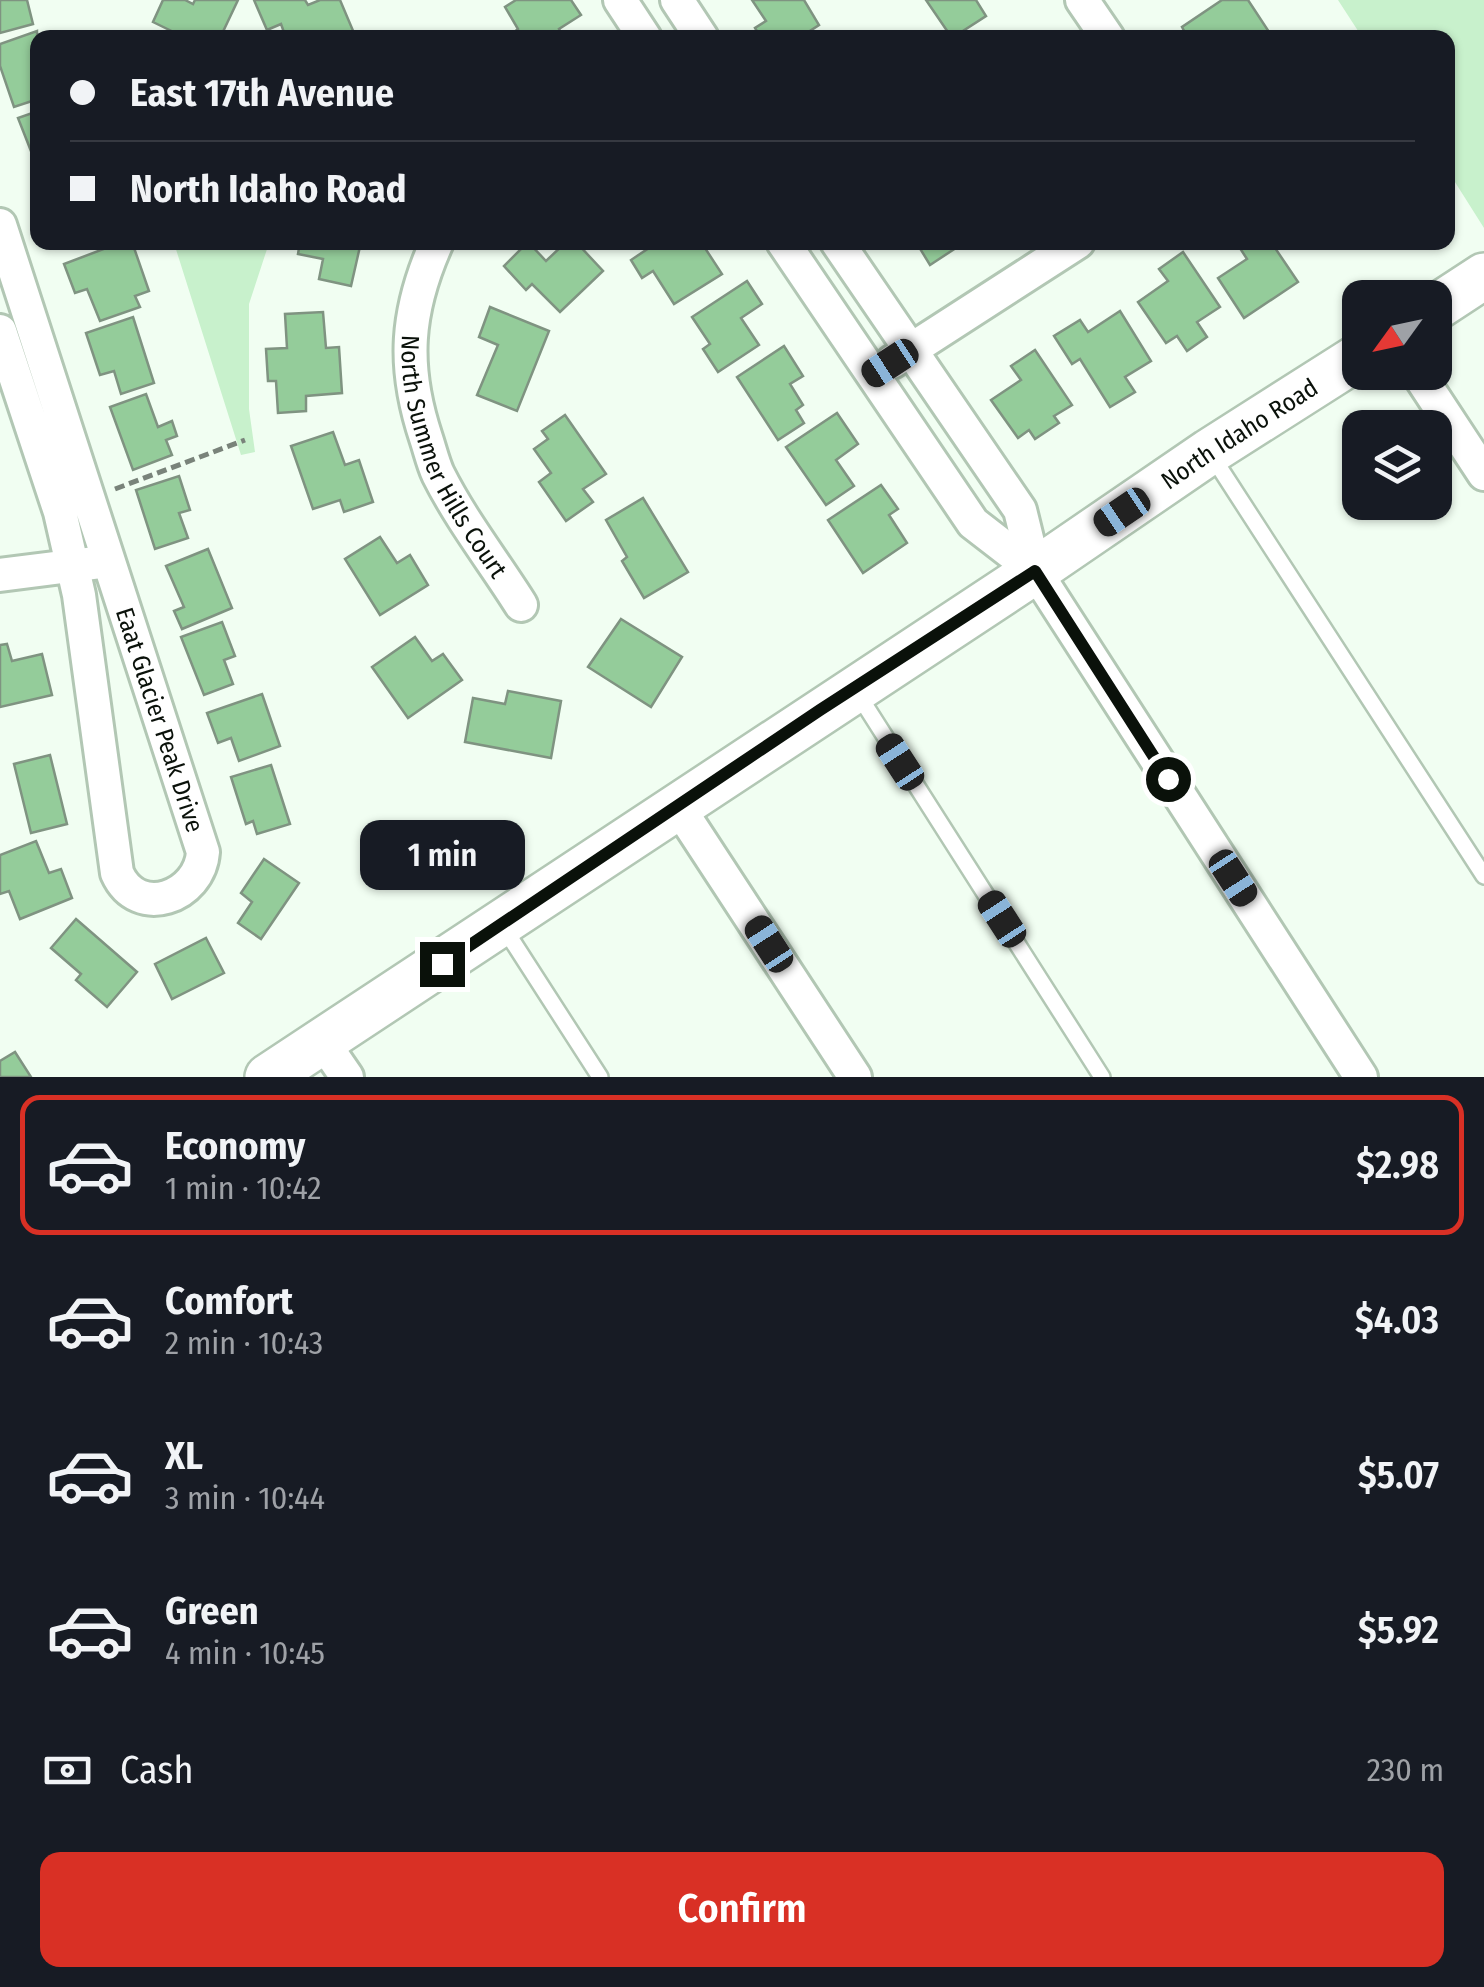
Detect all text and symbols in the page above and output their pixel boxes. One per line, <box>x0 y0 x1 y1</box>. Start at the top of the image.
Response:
text: East 17th Avenue <box>130 70 394 116</box>
text: North Idaho Road <box>130 166 406 212</box>
north arrow <box>1342 280 1452 390</box>
map controls <box>1342 280 1452 520</box>
street label: North Summer Hills Court <box>394 334 513 585</box>
car <box>857 334 923 392</box>
street label: North Idaho Road <box>1156 373 1324 496</box>
button: layers <box>1342 410 1452 520</box>
car <box>1089 483 1155 541</box>
street label: Eaat Glacier Peak Drive <box>109 604 210 836</box>
car <box>871 729 929 795</box>
route start <box>1146 757 1191 802</box>
callout: 1 min <box>360 819 524 889</box>
text: 1 min <box>408 836 477 874</box>
car <box>1204 845 1262 911</box>
car <box>973 886 1031 952</box>
car <box>740 911 798 977</box>
route end <box>420 942 465 987</box>
icon: car <box>45 1120 135 1210</box>
text: Economy <box>165 1123 305 1169</box>
text: $2.98 <box>1356 1142 1439 1188</box>
text: 1 min · 10:42 <box>165 1169 321 1207</box>
icon: car <box>45 1275 135 1365</box>
text: Comfort <box>165 1278 293 1324</box>
text: $4.03 <box>1355 1297 1439 1343</box>
text: 2 min · 10:43 <box>165 1324 323 1362</box>
icon: car <box>45 1430 135 1520</box>
text: XL <box>165 1433 203 1479</box>
text: $5.07 <box>1358 1452 1439 1498</box>
text: 3 min · 10:44 <box>165 1479 325 1517</box>
icon: car <box>45 1585 135 1675</box>
text: Green <box>165 1588 259 1634</box>
text: $5.92 <box>1358 1607 1439 1653</box>
text: 4 min · 10:45 <box>165 1634 325 1672</box>
icon: cash <box>40 1743 95 1798</box>
text: Cash <box>120 1747 194 1793</box>
text: 230 m <box>1367 1751 1444 1789</box>
button: Confirm <box>40 1852 1444 1967</box>

